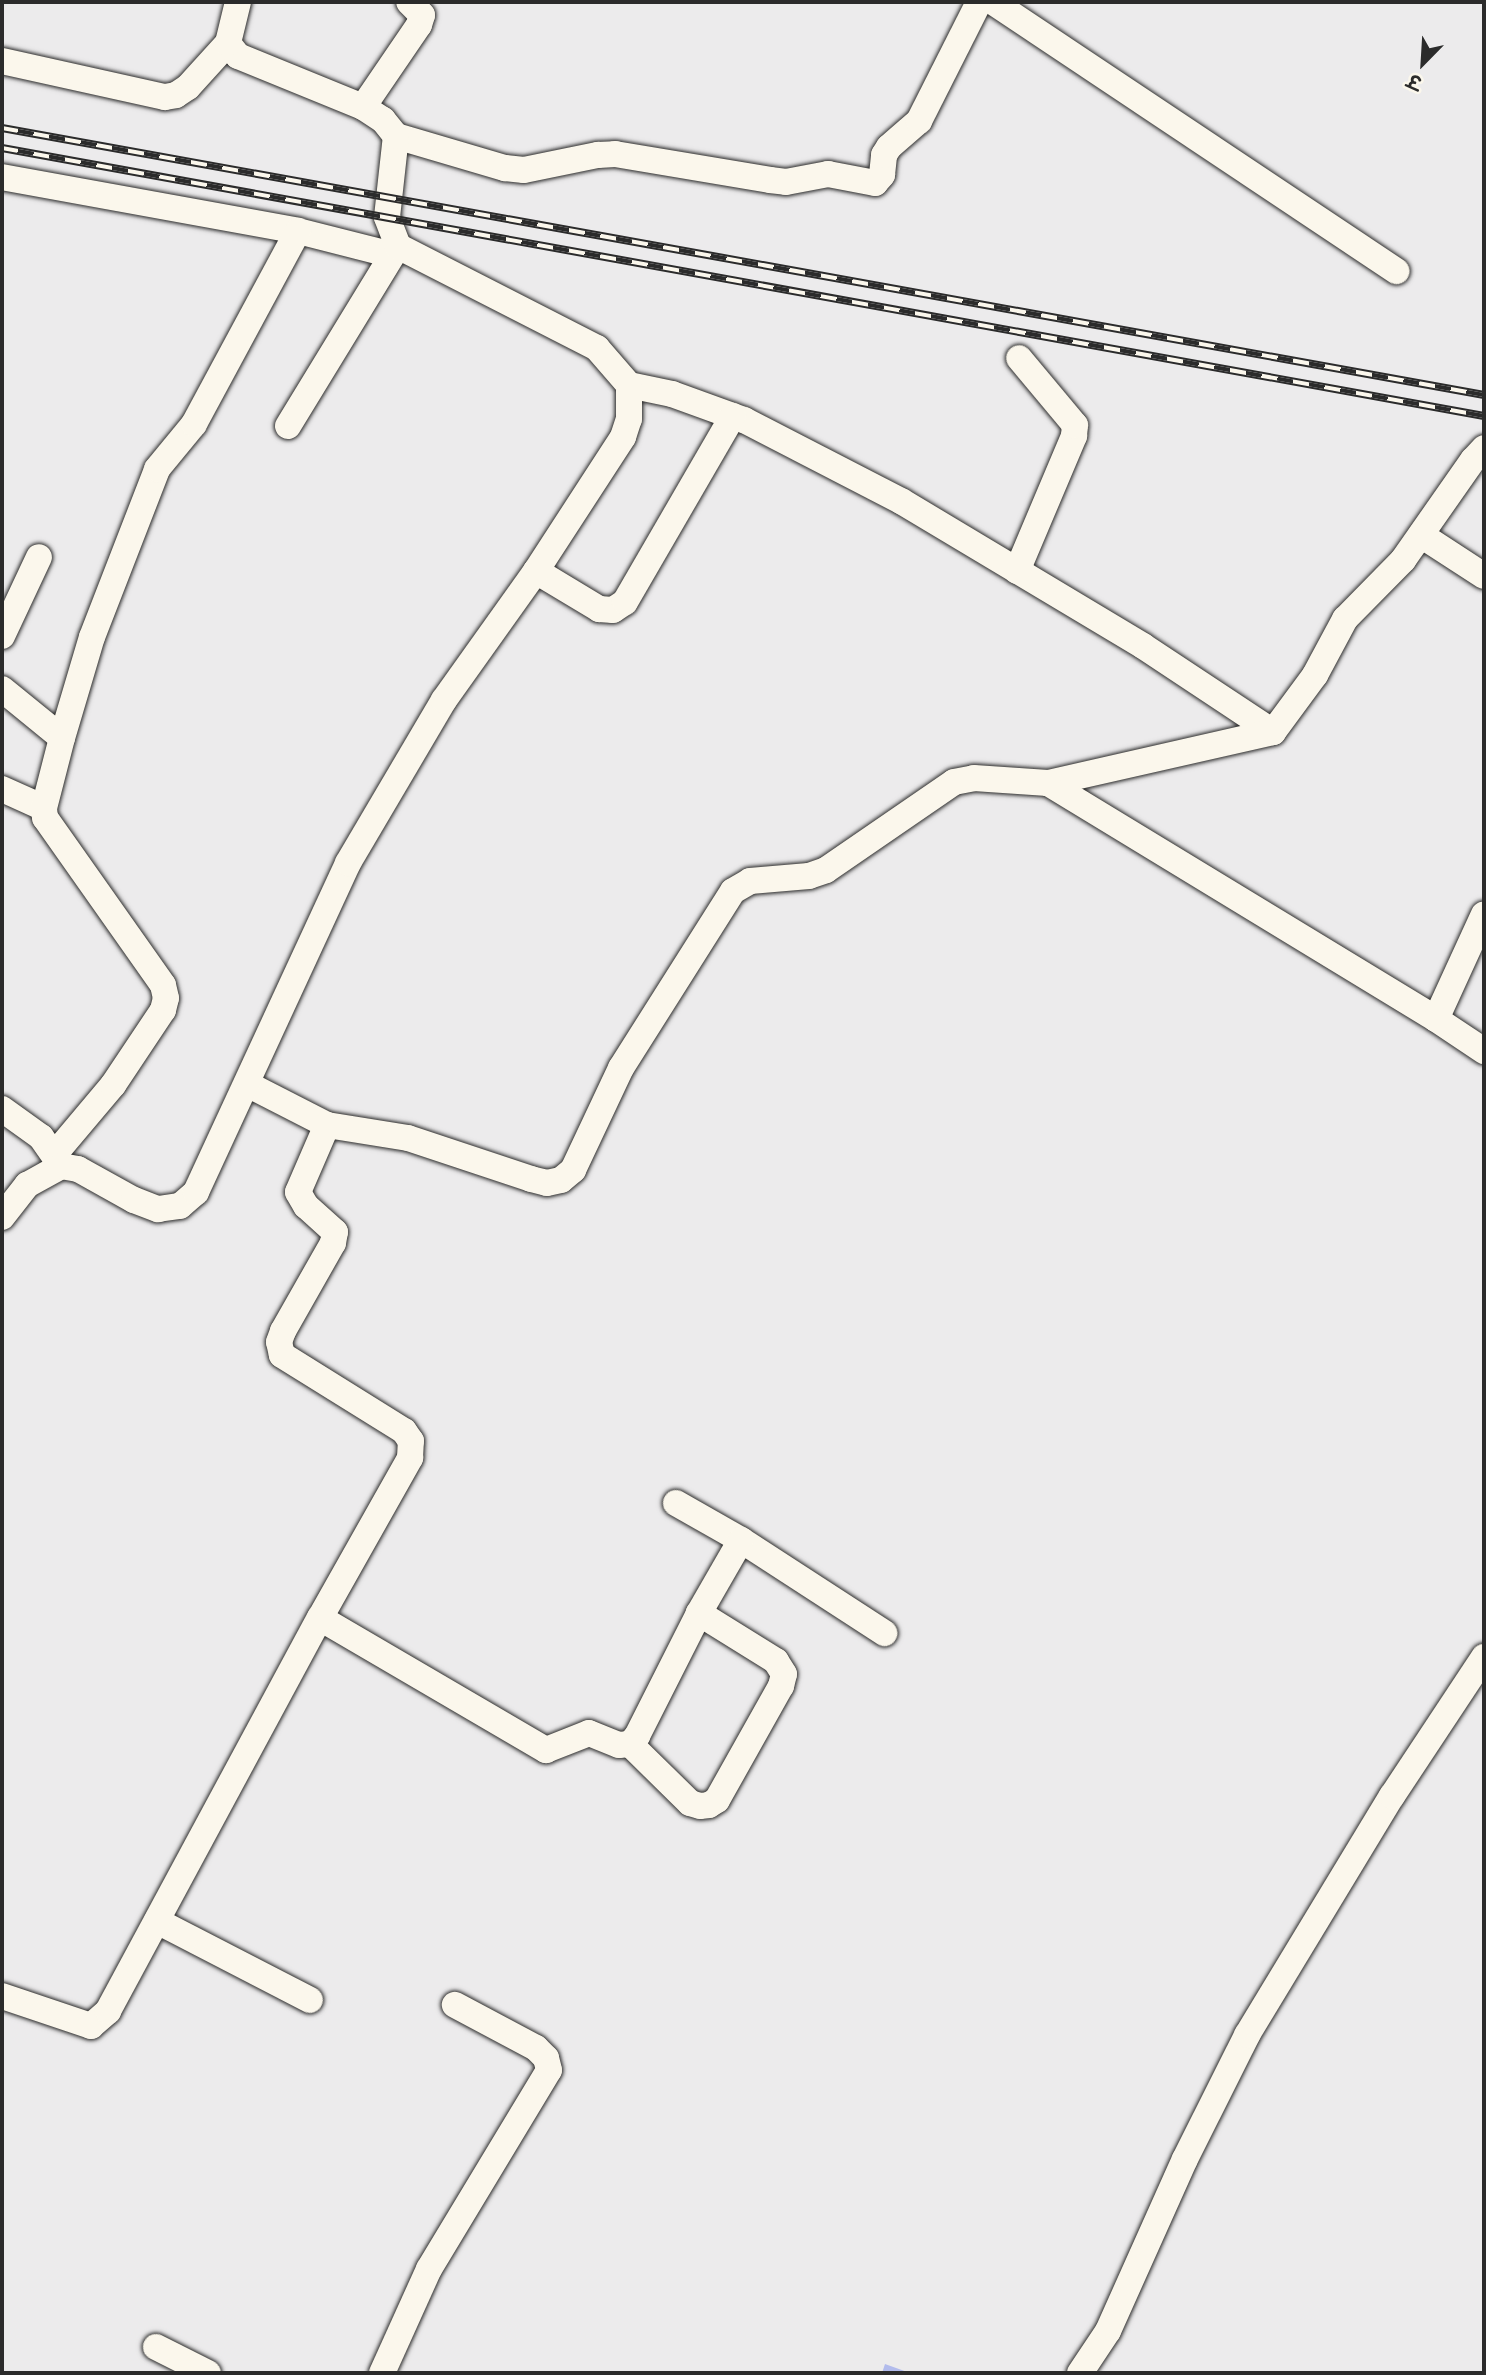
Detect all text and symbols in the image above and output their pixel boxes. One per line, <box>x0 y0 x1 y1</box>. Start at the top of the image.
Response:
north arrow <box>1388 28 1458 98</box>
text: उ <box>1404 69 1425 96</box>

